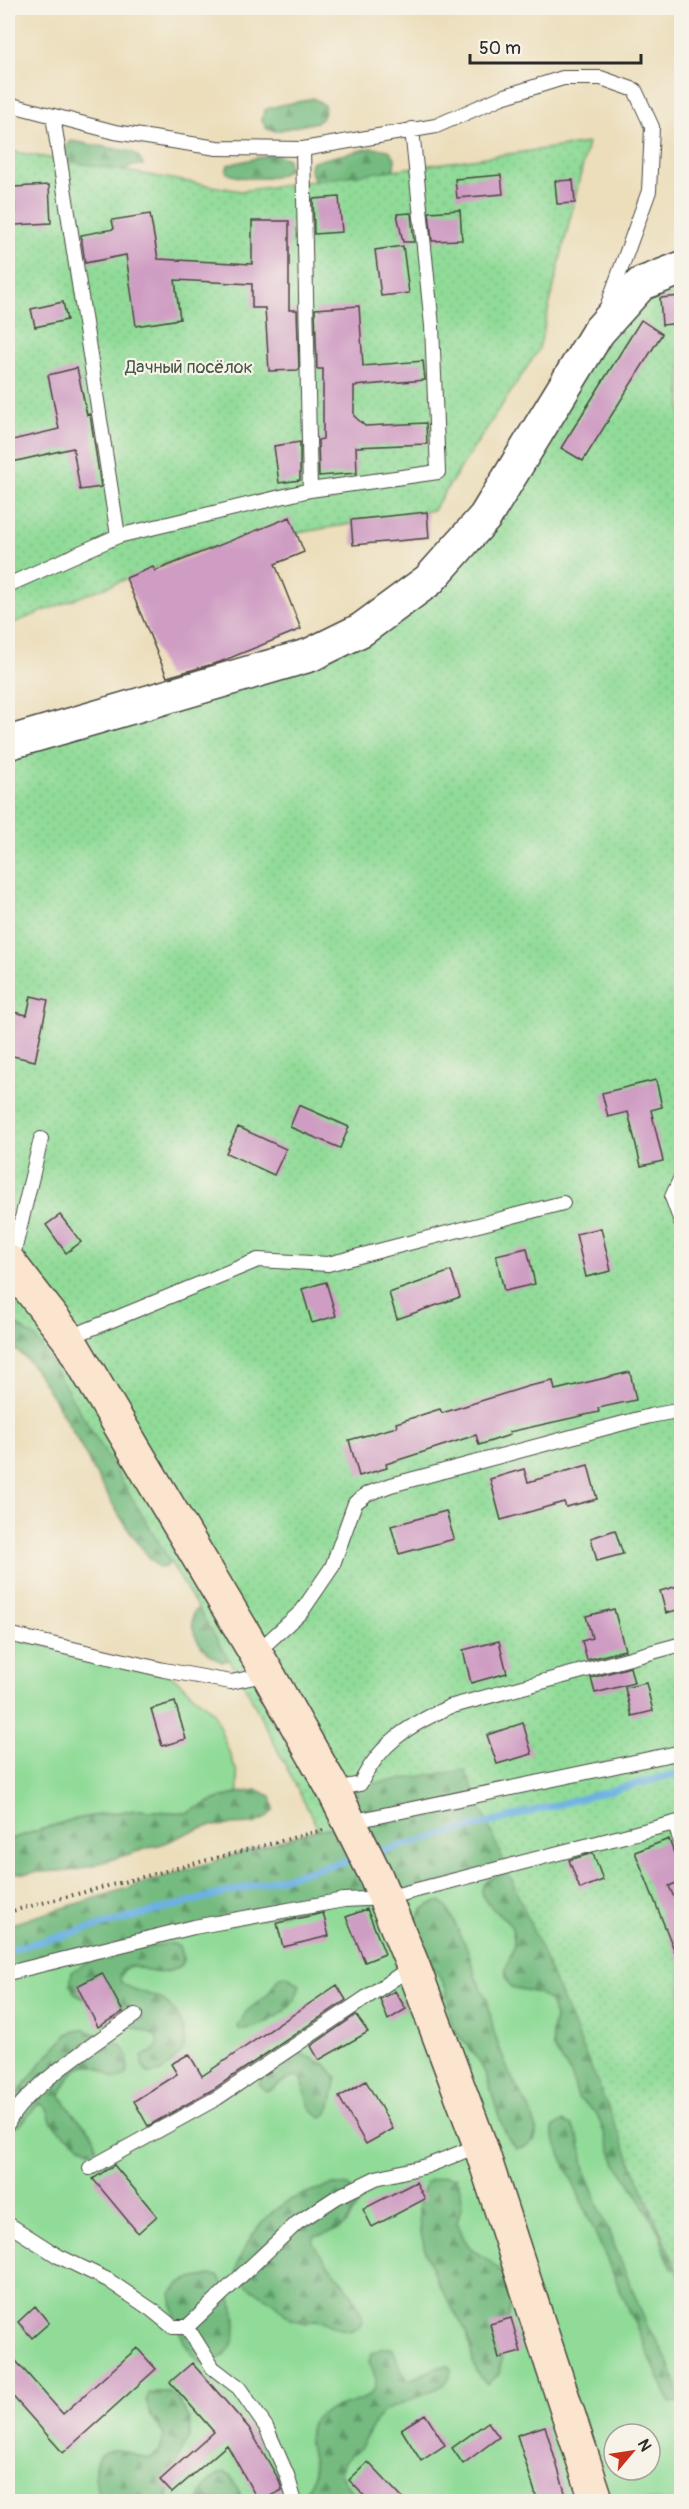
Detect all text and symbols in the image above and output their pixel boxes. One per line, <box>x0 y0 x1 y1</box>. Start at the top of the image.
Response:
scale bar <box>470 27 641 65</box>
text: 50 m <box>479 37 521 60</box>
park label: Дачный посёлок <box>124 356 253 379</box>
north arrow <box>602 2422 662 2482</box>
text: N <box>633 2436 656 2455</box>

